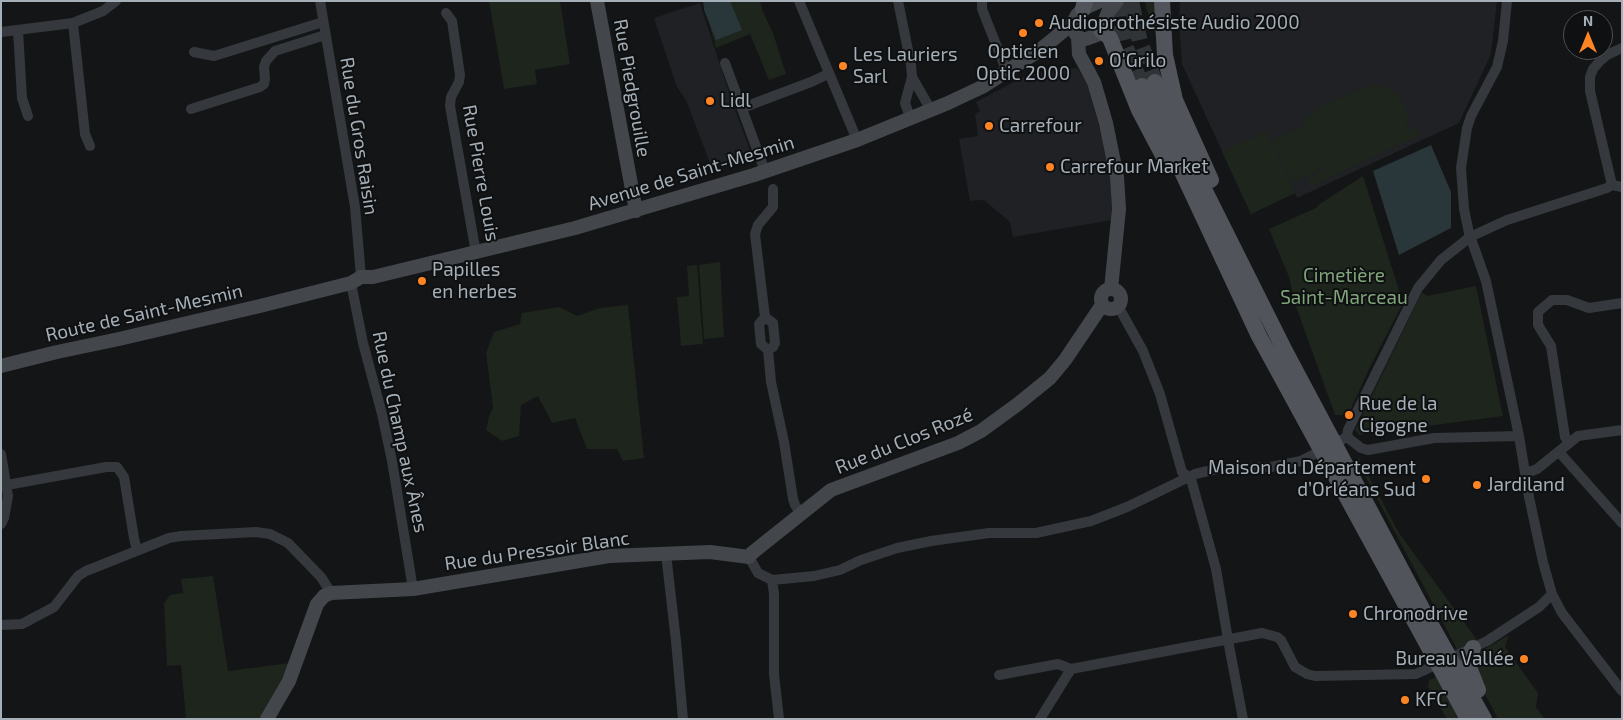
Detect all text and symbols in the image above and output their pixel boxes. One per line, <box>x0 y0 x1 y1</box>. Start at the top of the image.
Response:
north arrow <box>1563 10 1613 60</box>
place label: Audioprothésiste Audio 2000 <box>1049 12 1300 34</box>
text: N <box>1583 12 1593 29</box>
street label: Rue Piedgrouille <box>609 17 655 159</box>
marker: Audioprothésiste Audio 2000 <box>1033 17 1045 29</box>
marker: Opticien Optic 2000 <box>1017 27 1029 39</box>
place label: Opticien Optic 2000 <box>976 41 1070 85</box>
place label: Les Lauriers Sarl <box>853 44 958 88</box>
place label: O'Grilo <box>1109 50 1166 72</box>
marker: O'Grilo <box>1093 55 1105 67</box>
street label: Rue du Gros Raisin <box>335 56 383 216</box>
marker: Les Lauriers Sarl <box>837 60 849 72</box>
place label: Lidl <box>720 90 751 112</box>
marker: Lidl <box>704 95 716 107</box>
street label: Rue Pierre Louis <box>458 103 504 243</box>
place label: Carrefour <box>999 115 1082 137</box>
marker: Carrefour <box>983 120 995 132</box>
street label: Avenue de Saint-Mesmin <box>585 131 797 215</box>
place label: Carrefour Market <box>1060 156 1209 178</box>
marker: Carrefour Market <box>1044 161 1056 173</box>
place label: Papilles en herbes <box>432 259 517 303</box>
park label: Cimetière Saint-Marceau <box>1280 265 1408 309</box>
marker: Papilles en herbes <box>416 275 428 287</box>
street label: Route de Saint-Mesmin <box>43 279 245 347</box>
street label: Rue du Champ aux Ânes <box>367 329 433 535</box>
place label: Rue de la Cigogne <box>1359 393 1437 437</box>
street label: Rue du Clos Rozé <box>832 403 976 479</box>
marker: Rue de la Cigogne <box>1343 409 1355 421</box>
place label: Maison du Département d’Orléans Sud <box>1208 457 1416 501</box>
marker: Maison du Département d’Orléans Sud <box>1420 473 1432 485</box>
place label: Jardiland <box>1487 474 1565 496</box>
marker: Jardiland <box>1471 479 1483 491</box>
street label: Rue du Pressoir Blanc <box>443 527 631 575</box>
place label: Chronodrive <box>1363 603 1468 625</box>
marker: Chronodrive <box>1347 608 1359 620</box>
place label: Bureau Vallée <box>1395 648 1514 670</box>
marker: Bureau Vallée <box>1518 653 1530 665</box>
place label: KFC <box>1415 689 1447 711</box>
marker: KFC <box>1399 694 1411 706</box>

